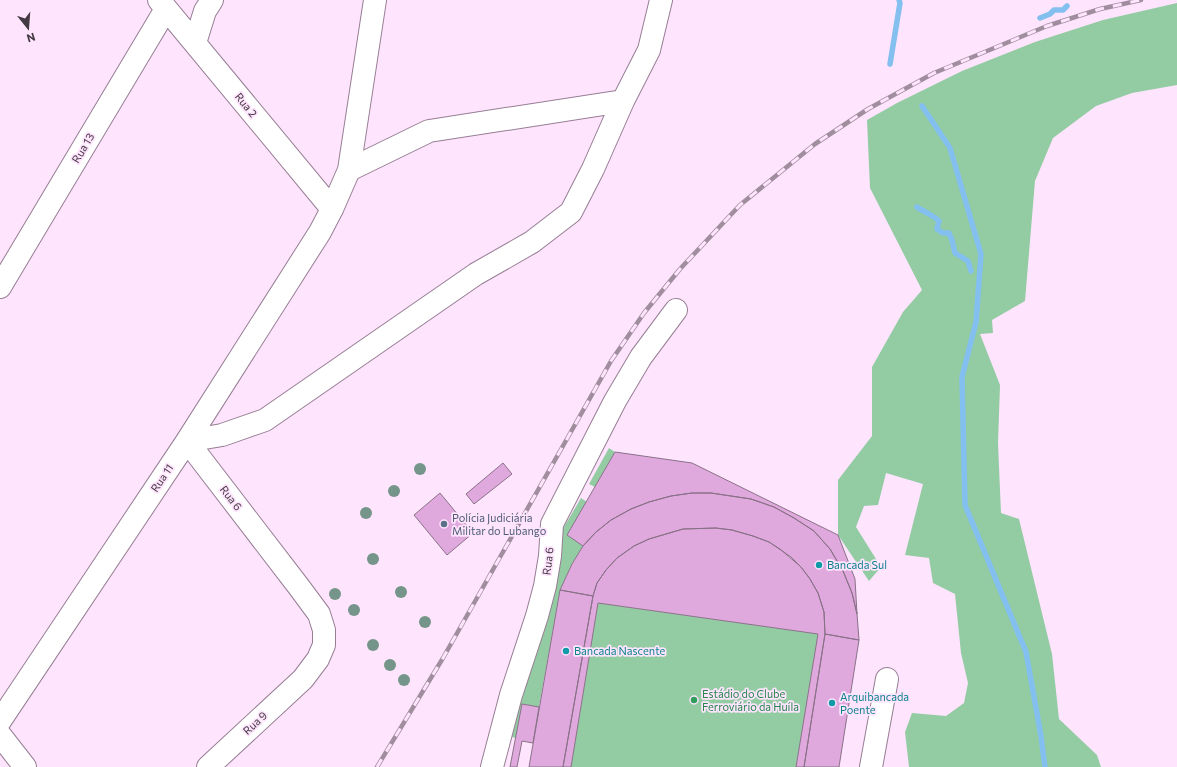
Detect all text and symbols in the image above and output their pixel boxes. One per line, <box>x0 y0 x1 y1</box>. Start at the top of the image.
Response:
north arrow <box>8 8 48 48</box>
text: N <box>25 31 37 45</box>
street label: Rua 2 <box>233 90 260 119</box>
street label: Rua 13 <box>69 131 96 165</box>
street label: Rua 11 <box>148 461 176 494</box>
street label: Rua 6 <box>218 483 245 513</box>
place label: Polícia Judiciária Militar do Lubango <box>452 511 547 537</box>
marker: Polícia Judiciária Militar do Lubango <box>439 519 449 529</box>
street label: Rua 6 <box>539 546 556 576</box>
place label: Bancada Sul <box>827 558 887 571</box>
marker: Bancada Sul <box>814 560 824 570</box>
place label: Bancada Nascente <box>574 644 666 657</box>
marker: Bancada Nascente <box>561 646 571 656</box>
place label: Estádio do Clube Ferroviário da Huíla <box>702 687 799 713</box>
place label: Arquibancada Poente <box>840 690 909 716</box>
marker: Estádio do Clube Ferroviário da Huíla <box>689 695 699 705</box>
marker: Arquibancada Poente <box>827 698 837 708</box>
street label: Rua 9 <box>240 708 270 737</box>

